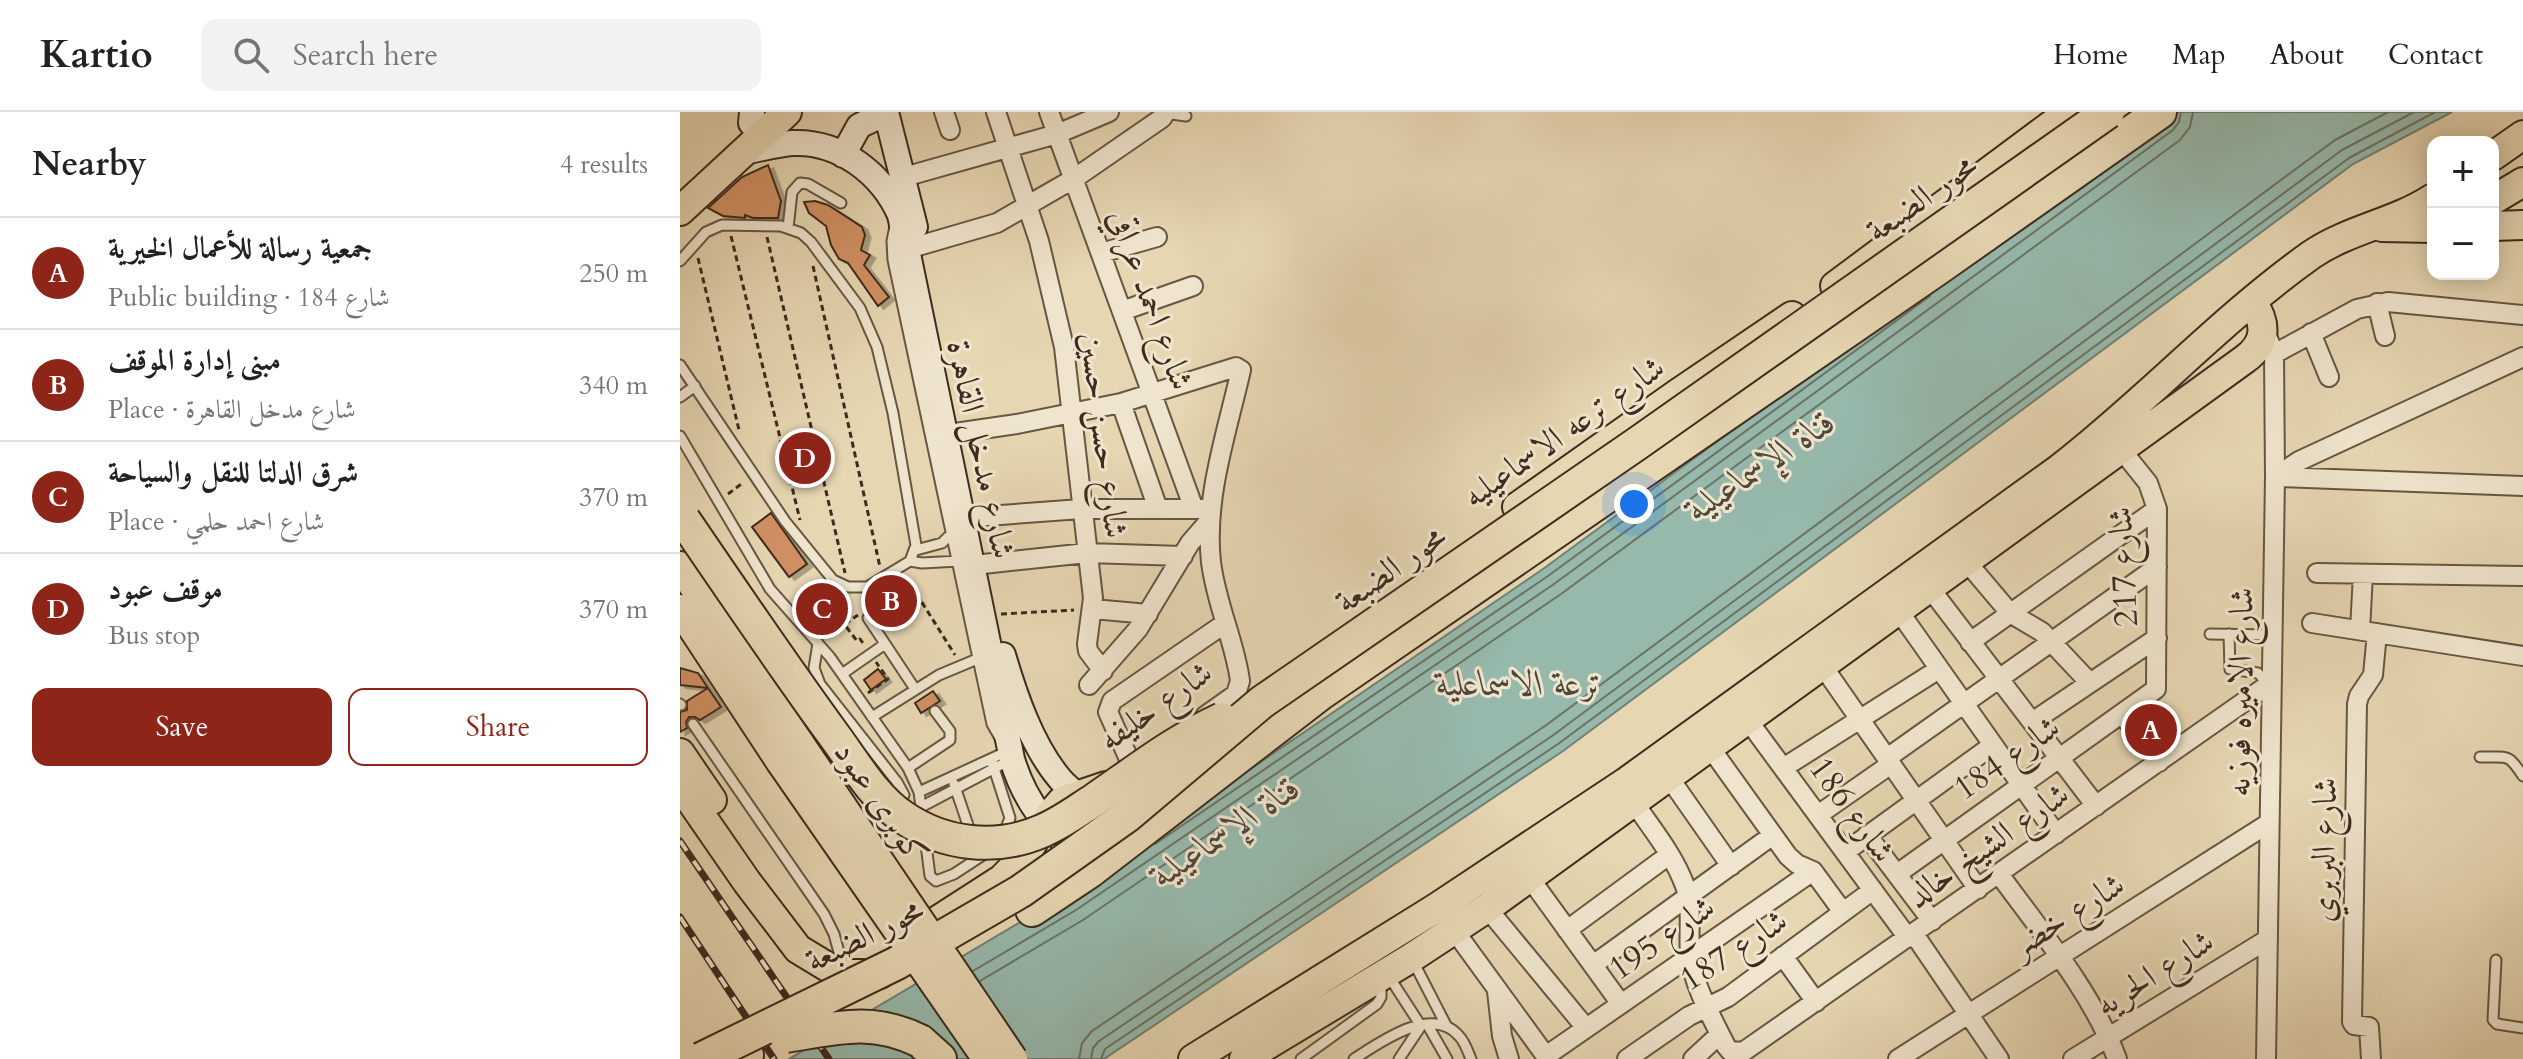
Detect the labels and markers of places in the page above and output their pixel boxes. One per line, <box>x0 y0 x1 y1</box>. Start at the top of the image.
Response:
pin: D <box>779 428 831 488</box>
pin: B <box>865 571 917 631</box>
pin: C <box>796 579 848 639</box>
pin: A <box>2125 700 2177 760</box>

